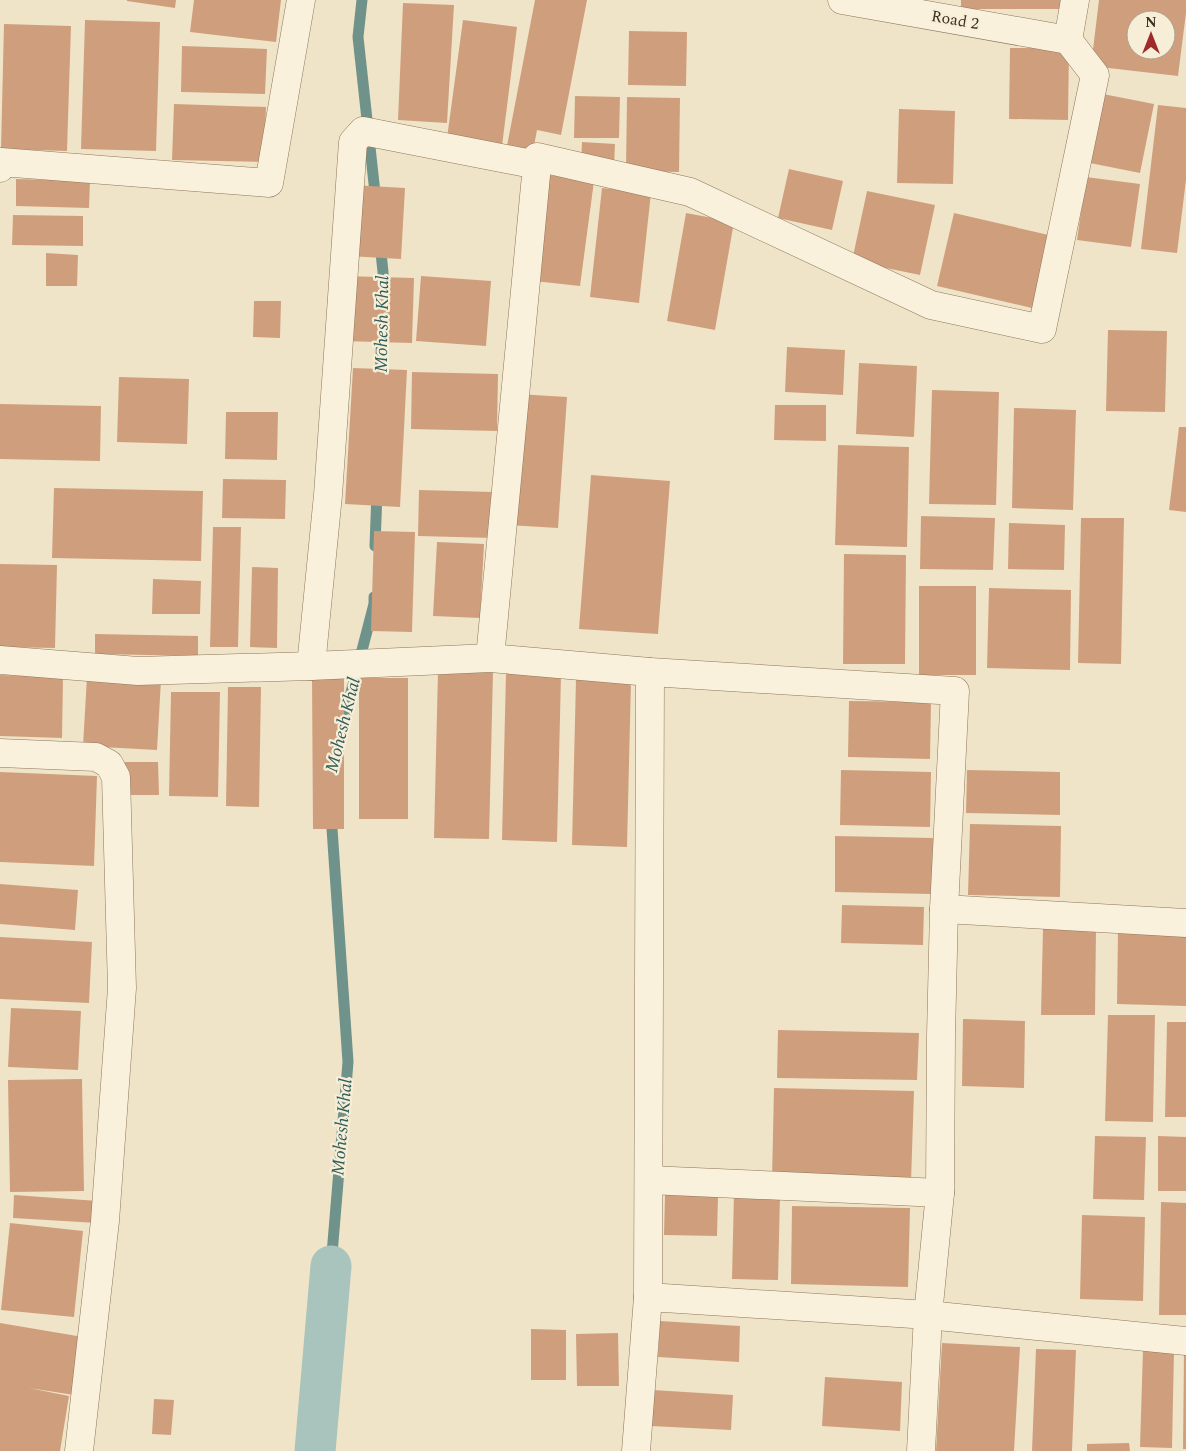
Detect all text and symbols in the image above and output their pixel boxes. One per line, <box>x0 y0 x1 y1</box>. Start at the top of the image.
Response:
street label: Road 2 <box>929 4 981 36</box>
north arrow <box>1126 10 1176 60</box>
text: N <box>1145 12 1157 33</box>
water label: Mohesh Khal <box>368 275 396 373</box>
water label: Mohesh Khal <box>318 674 368 775</box>
water label: Mohesh Khal <box>324 1077 360 1177</box>

